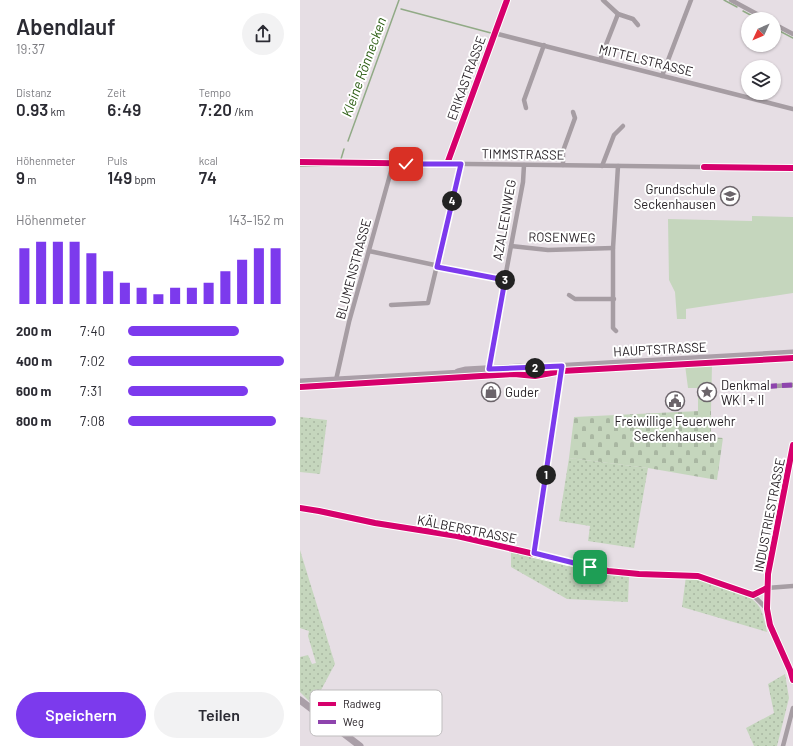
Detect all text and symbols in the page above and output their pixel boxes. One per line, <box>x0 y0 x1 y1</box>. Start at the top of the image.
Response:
north arrow <box>741 12 781 52</box>
map controls <box>741 12 781 100</box>
text: Abendlauf <box>16 13 115 39</box>
button: share <box>242 13 284 55</box>
water label: Kleine Rönnecken <box>338 15 389 119</box>
street label: ERIKASTRASSE <box>443 34 489 122</box>
text: 19:37 <box>16 41 45 57</box>
street label: MITTELSTRASSE <box>597 41 695 79</box>
button: layers <box>741 60 781 100</box>
text: Distanz <box>16 86 51 99</box>
text: Zeit <box>107 86 126 99</box>
text: Tempo <box>199 86 231 99</box>
text: 0.93 <box>16 99 48 119</box>
text: 6:49 <box>107 99 141 119</box>
text: 7:20 <box>199 99 232 119</box>
text: km <box>48 105 65 118</box>
text: /km <box>232 105 253 118</box>
street label: TIMMSTRASSE <box>481 145 565 163</box>
pin <box>389 147 423 181</box>
icon: check <box>395 153 417 175</box>
text: Höhenmeter <box>16 154 75 167</box>
text: Puls <box>107 154 128 167</box>
text: kcal <box>199 154 218 167</box>
text: 9 <box>16 167 25 187</box>
text: 149 <box>107 167 132 187</box>
text: 74 <box>199 167 217 187</box>
text: m <box>25 173 36 186</box>
text: bpm <box>132 173 156 186</box>
street label: AZALEENWEG <box>489 178 519 262</box>
place label: Grundschule Seckenhausen <box>634 181 716 212</box>
school or university icon: Grundschule Seckenhausen <box>719 185 741 207</box>
pin: 4 <box>442 191 462 211</box>
text: 4 <box>449 194 455 207</box>
text: Höhenmeter <box>16 212 86 228</box>
text: 143–152 m <box>228 212 284 228</box>
street label: BLUMENSTRASSE <box>332 217 374 321</box>
street label: ROSENWEG <box>528 228 596 246</box>
pin: 3 <box>495 270 515 290</box>
text: 3 <box>502 273 508 286</box>
text: 200 m <box>16 323 52 339</box>
text: 7:40 <box>80 323 105 339</box>
street label: HAUPTSTRASSE <box>613 339 707 359</box>
text: 400 m <box>16 353 52 369</box>
text: 7:02 <box>80 353 105 369</box>
pin: 2 <box>525 358 545 378</box>
text: 2 <box>532 361 538 374</box>
place label: Denkmal WK I + II <box>721 377 770 408</box>
shop icon: Guder <box>480 381 502 403</box>
place icon: Denkmal WK I + II <box>696 381 718 403</box>
text: 600 m <box>16 383 51 399</box>
text: 7:31 <box>80 383 102 399</box>
place label: Guder <box>505 384 539 400</box>
public building icon: Freiwillige Feuerwehr Seckenhausen <box>664 390 686 412</box>
text: 800 m <box>16 413 51 429</box>
text: 7:08 <box>80 413 105 429</box>
place label: Freiwillige Feuerwehr Seckenhausen <box>614 413 736 444</box>
street label: INDUSTRIESTRASSE <box>750 456 788 573</box>
pin: 1 <box>536 465 556 485</box>
text: 1 <box>544 468 548 481</box>
street label: KÄLBERSTRASSE <box>416 511 518 547</box>
pin <box>573 550 607 584</box>
icon: arrive <box>579 556 601 578</box>
legend <box>310 690 442 736</box>
button: Speichern <box>16 692 146 738</box>
button: Teilen <box>154 692 284 738</box>
text: Radweg <box>343 697 381 710</box>
text: Weg <box>343 715 364 728</box>

